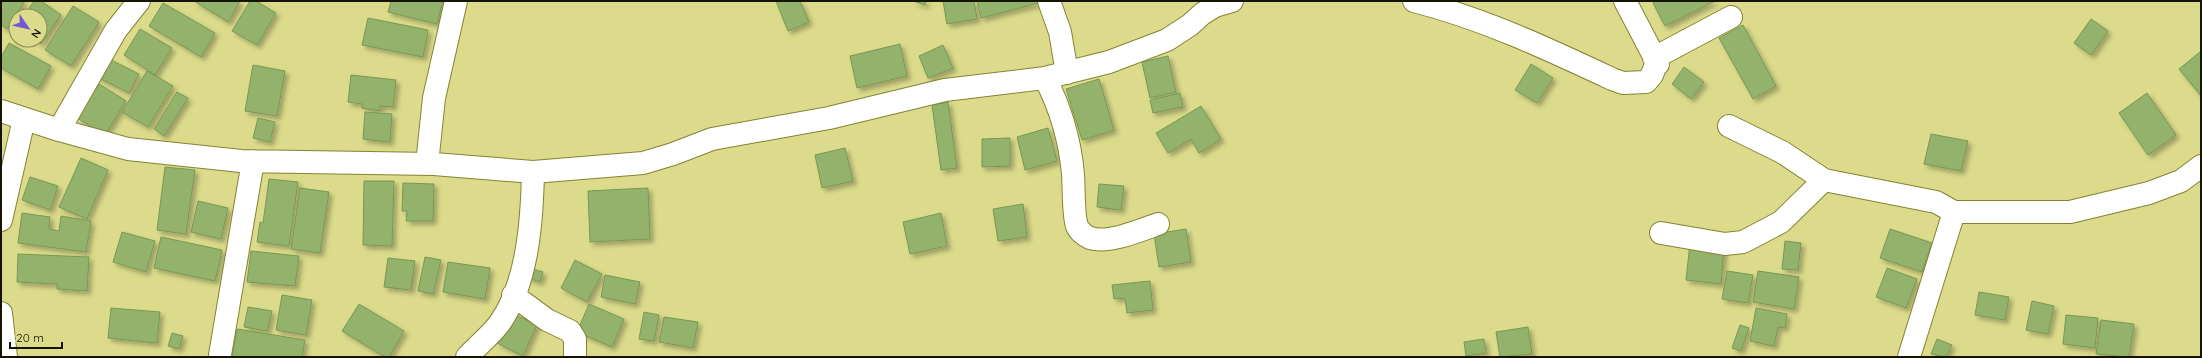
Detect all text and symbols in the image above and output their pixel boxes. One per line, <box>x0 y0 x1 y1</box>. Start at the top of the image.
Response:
north arrow <box>8 8 48 48</box>
text: N <box>28 26 44 41</box>
scale bar <box>10 324 62 350</box>
text: 20 m <box>16 330 44 345</box>

